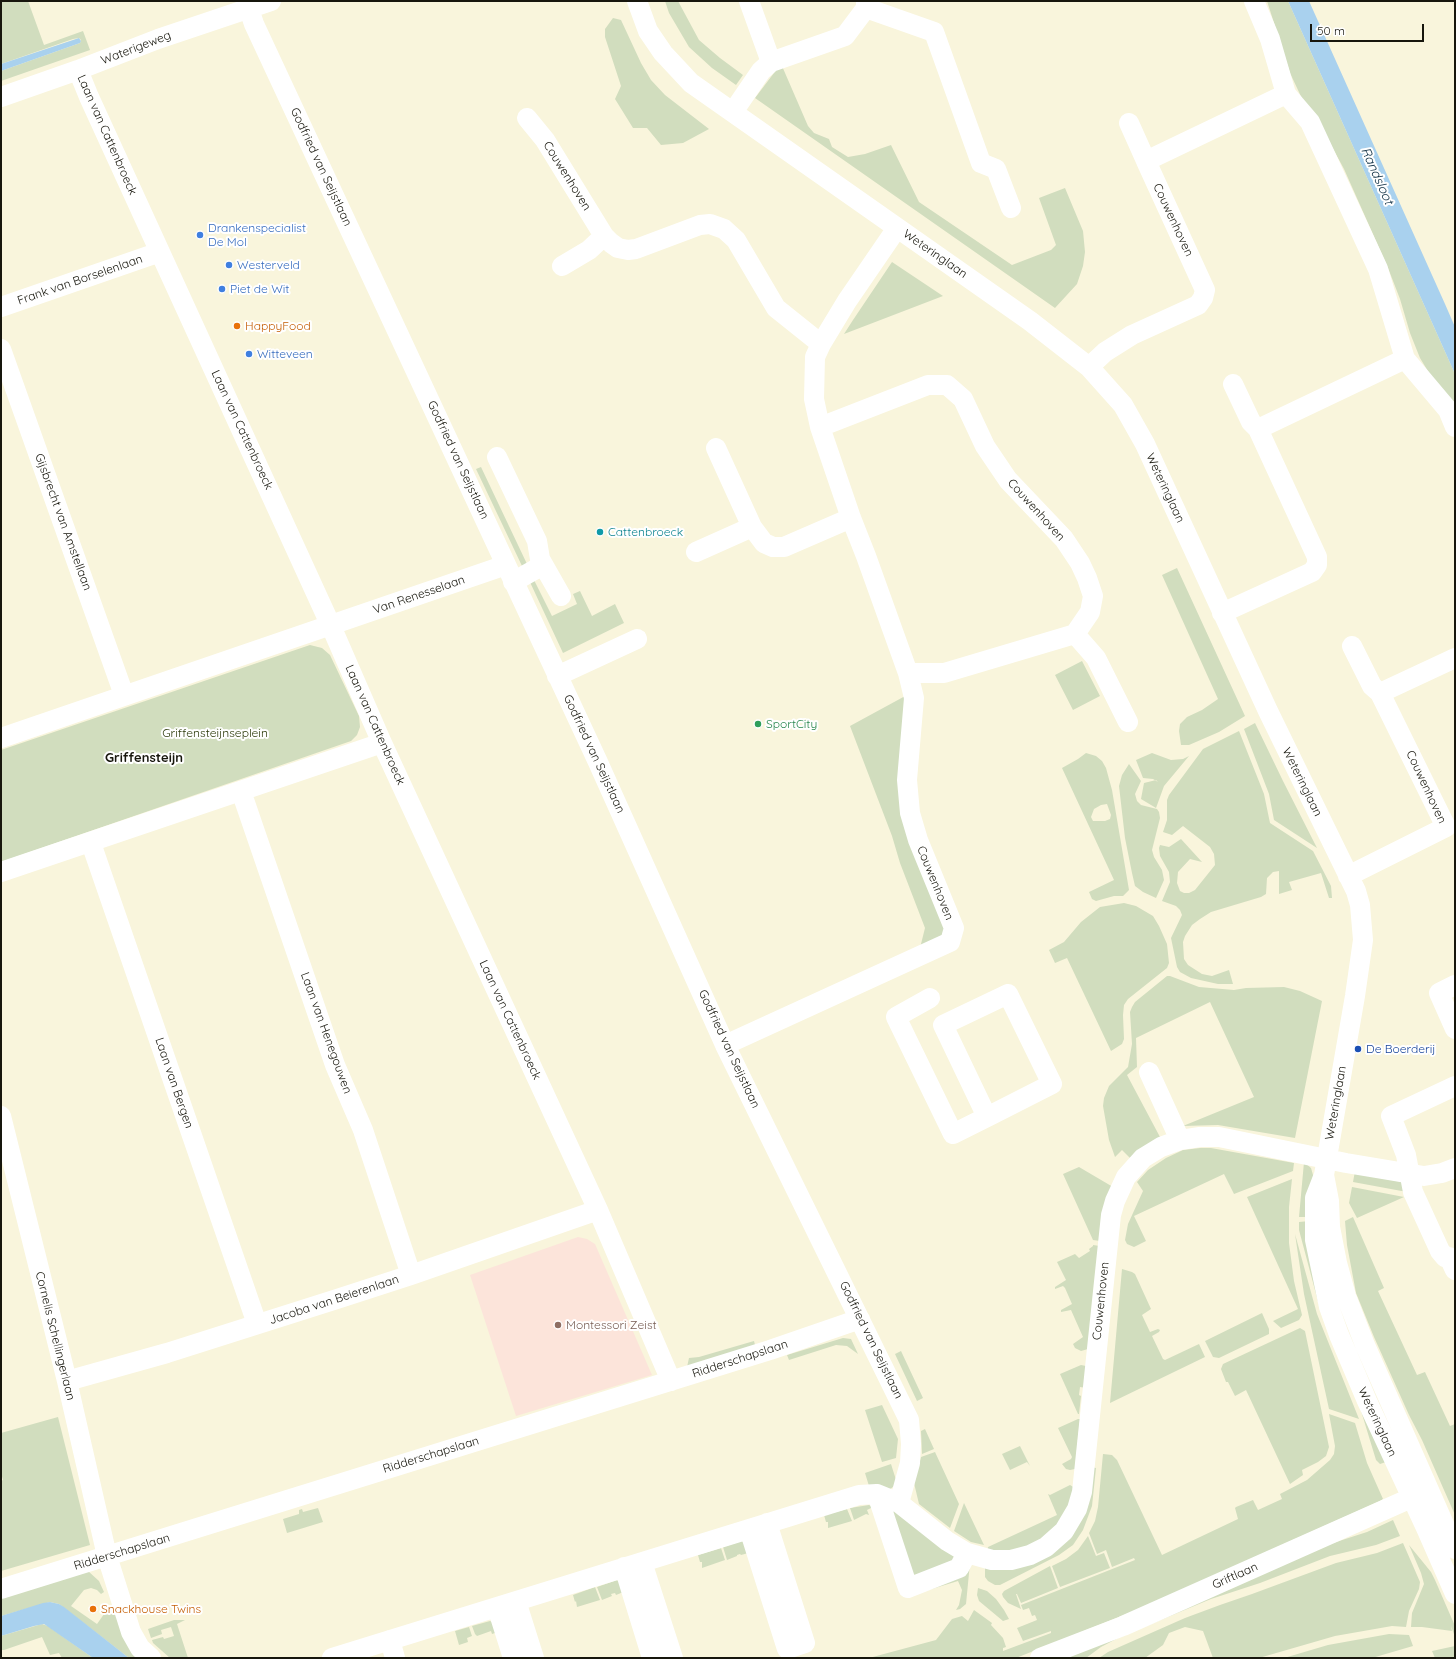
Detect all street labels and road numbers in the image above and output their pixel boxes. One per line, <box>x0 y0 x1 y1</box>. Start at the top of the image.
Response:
street label: Waterigeweg <box>99 28 173 68</box>
street label: Laan van Cattenbroeck <box>74 73 140 197</box>
street label: Godfried van Seijstlaan <box>287 106 355 228</box>
street label: Couwenhoven <box>540 139 594 213</box>
street label: Couwenhoven <box>1150 181 1196 259</box>
street label: Weteringlaan <box>900 227 970 281</box>
street label: Frank van Borselenlaan <box>15 252 145 308</box>
street label: Laan van Cattenbroeck <box>208 368 276 492</box>
street label: Godfried van Seijstlaan <box>424 399 492 521</box>
street label: Weteringlaan <box>1143 451 1187 525</box>
street label: Gijsbrecht van Amstellaan <box>32 452 94 592</box>
street label: Couwenhoven <box>1004 476 1068 544</box>
street label: Van Renesselaan <box>371 573 467 617</box>
street label: Laan van Cattenbroeck <box>342 663 408 787</box>
street label: Godfried van Seijstlaan <box>560 693 628 815</box>
street label: Weteringlaan <box>1279 745 1325 819</box>
street label: Couwenhoven <box>1403 748 1449 826</box>
street label: Couwenhoven <box>914 844 956 922</box>
street label: Laan van Cattenbroeck <box>476 958 544 1082</box>
street label: Laan van Henegouwen <box>297 970 355 1096</box>
street label: Godfried van Seijstlaan <box>695 988 763 1110</box>
street label: Laan van Bergen <box>152 1036 196 1130</box>
street label: Weteringlaan <box>1322 1065 1350 1141</box>
street label: Couwenhoven <box>1090 1261 1112 1341</box>
street label: Cornelis Schellingerlaan <box>32 1270 78 1402</box>
street label: Jacoba van Beierenlaan <box>267 1272 401 1328</box>
street label: Godfried van Seijstlaan <box>836 1279 906 1401</box>
street label: Ridderschapslaan <box>690 1337 790 1381</box>
street label: Weteringlaan <box>1355 1385 1399 1459</box>
street label: Ridderschapslaan <box>381 1434 481 1476</box>
street label: Ridderschapslaan <box>72 1531 172 1573</box>
street label: Griftlaan <box>1210 1560 1260 1592</box>

